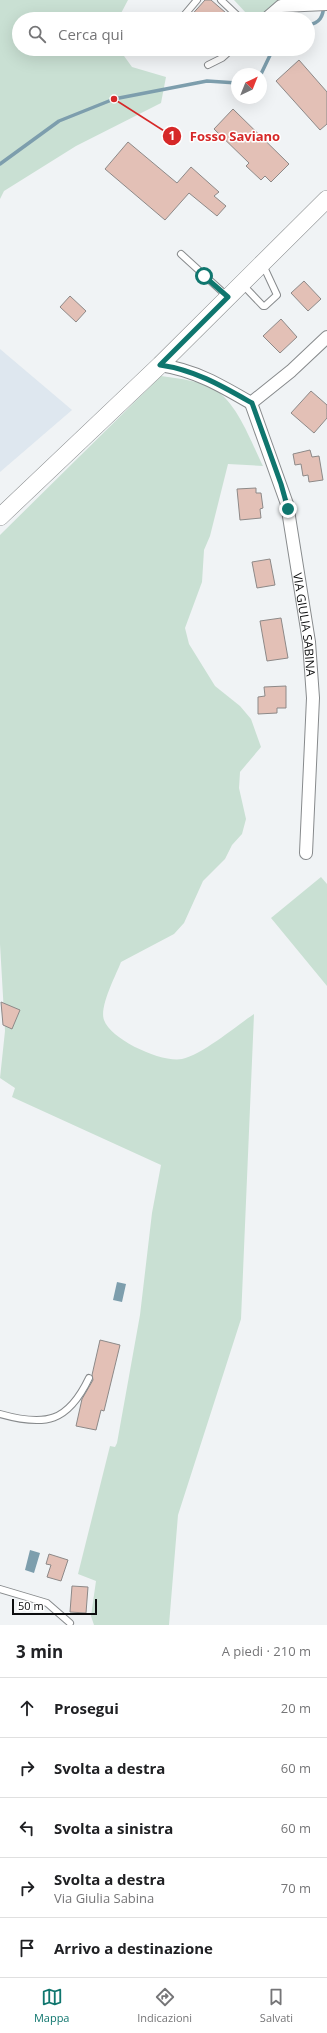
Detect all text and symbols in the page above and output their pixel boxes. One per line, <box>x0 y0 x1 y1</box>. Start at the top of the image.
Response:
search box <box>12 12 315 56</box>
icon: search <box>26 23 48 45</box>
text: Cerca qui <box>58 24 124 44</box>
north arrow <box>231 68 267 104</box>
callout: Fosso Saviano <box>162 124 288 149</box>
text: 1 <box>169 127 175 144</box>
text: Fosso Saviano <box>190 127 280 145</box>
route start <box>195 267 213 285</box>
route end <box>279 500 297 518</box>
street label: VIA GIULIA SABINA <box>290 571 320 677</box>
scale bar <box>12 1597 97 1616</box>
text: 50 m <box>18 1598 44 1613</box>
text: 3 min <box>16 1640 63 1663</box>
text: A piedi · 210 m <box>222 1642 311 1660</box>
icon: ahead <box>16 1697 38 1719</box>
text: Prosegui <box>54 1698 119 1718</box>
text: 20 m <box>281 1699 311 1717</box>
icon: right <box>16 1757 38 1779</box>
text: Svolta a destra <box>54 1758 165 1778</box>
text: 60 m <box>281 1759 311 1777</box>
icon: left <box>16 1817 38 1839</box>
text: Svolta a sinistra <box>54 1818 173 1838</box>
text: 60 m <box>281 1819 311 1837</box>
text: Svolta a destra <box>54 1869 165 1889</box>
icon: right <box>16 1877 38 1899</box>
text: 70 m <box>281 1879 311 1897</box>
text: Via Giulia Sabina <box>54 1889 154 1907</box>
icon: arrive <box>16 1937 38 1959</box>
text: Arrivo a destinazione <box>54 1938 213 1958</box>
tab: Mappa <box>34 1986 69 2025</box>
tab: Indicazioni <box>137 1986 192 2025</box>
tab: Salvati <box>260 1986 293 2025</box>

